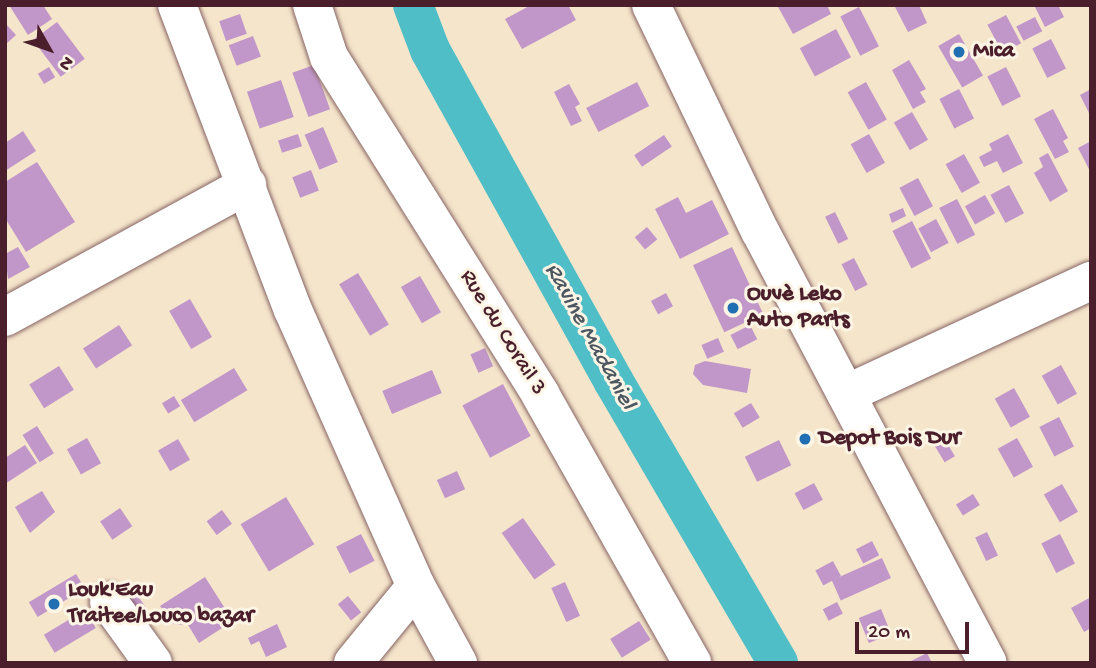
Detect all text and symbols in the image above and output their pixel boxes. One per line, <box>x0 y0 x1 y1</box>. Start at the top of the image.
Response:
north arrow <box>14 14 84 84</box>
place label: Mica <box>973 38 1015 66</box>
marker: Mica <box>951 44 967 60</box>
text: N <box>53 51 78 75</box>
water label: Ravine Madaniel <box>537 259 641 415</box>
street label: Rue du Corail 3 <box>453 265 551 401</box>
place label: Ouvè Leko Auto Parts <box>747 281 850 335</box>
marker: Ouvè Leko Auto Parts <box>725 300 741 316</box>
place label: Depot Bois Dur <box>819 425 960 453</box>
marker: Depot Bois Dur <box>797 431 813 447</box>
place label: Louk'Eau Traitee/Louco bazar <box>68 577 254 631</box>
marker: Louk'Eau Traitee/Louco bazar <box>46 596 62 612</box>
scale bar <box>858 608 972 652</box>
text: 20 m <box>868 621 910 646</box>

